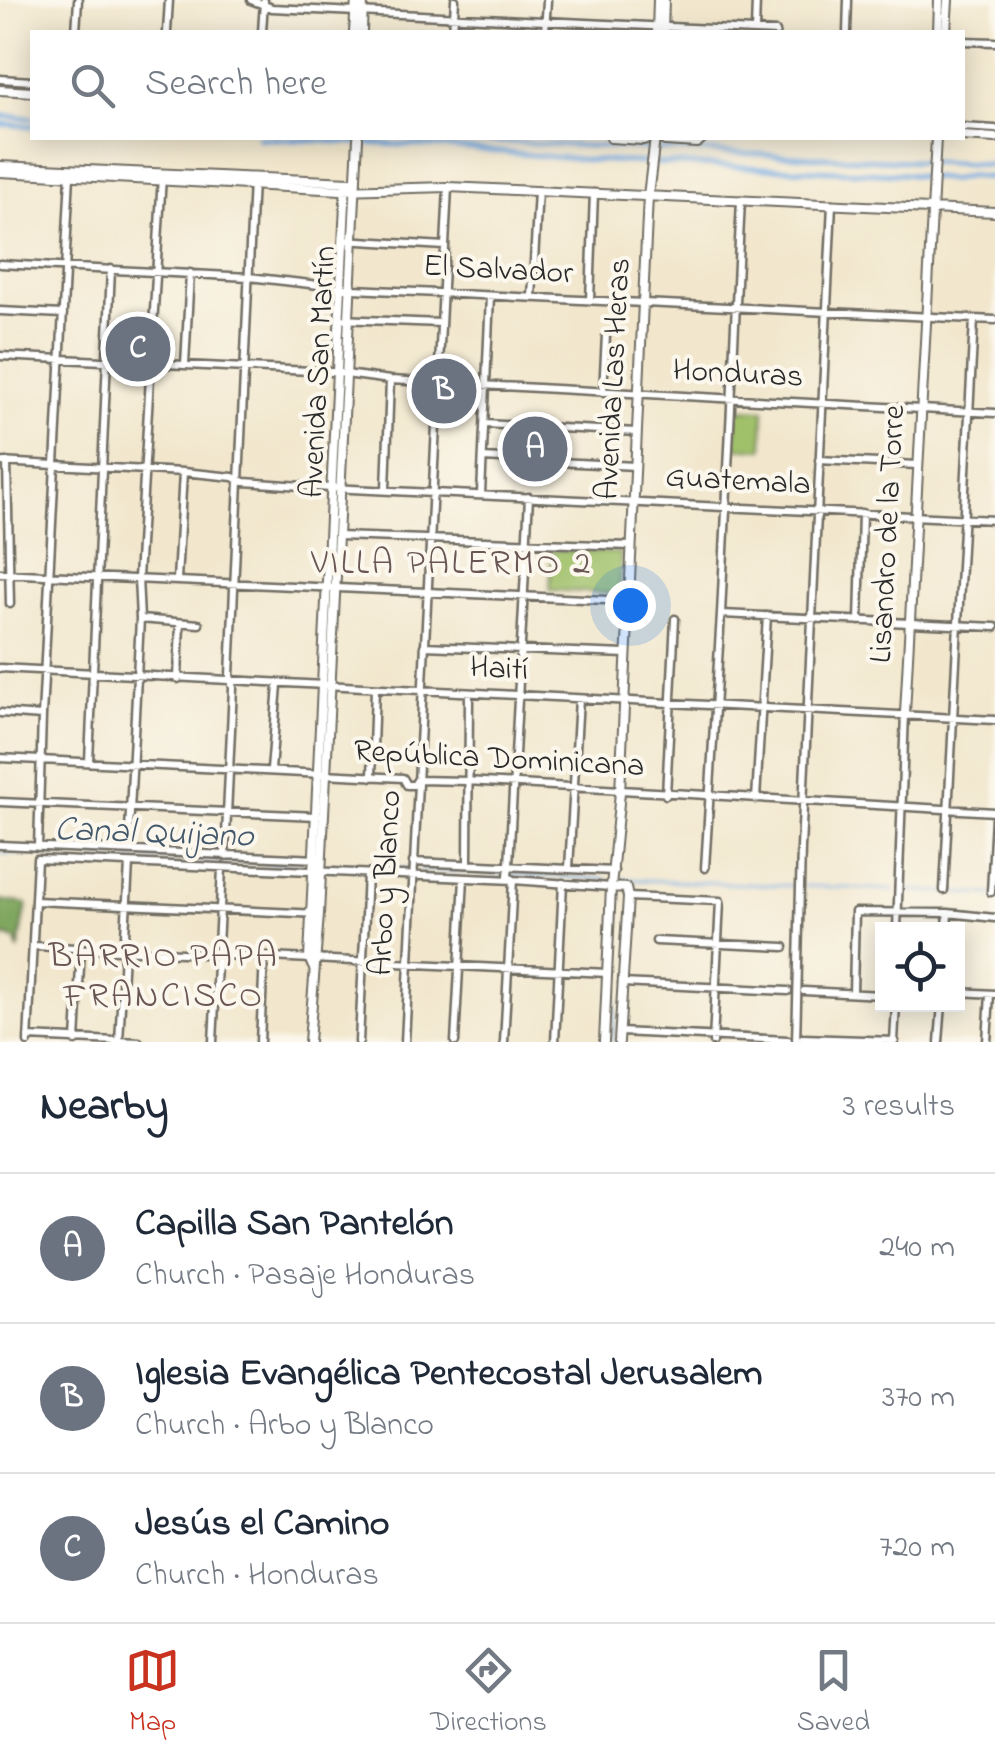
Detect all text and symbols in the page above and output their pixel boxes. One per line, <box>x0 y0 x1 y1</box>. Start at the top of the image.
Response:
search box <box>30 30 965 140</box>
text: Search here <box>145 57 327 113</box>
icon: search <box>65 58 120 113</box>
street label: El Salvador <box>422 244 574 298</box>
street label: Avenida San Martín <box>290 245 350 499</box>
street label: Avenida Las Heras <box>585 257 645 501</box>
pin: C <box>106 312 170 386</box>
street label: Honduras <box>672 348 804 402</box>
pin: B <box>412 354 476 428</box>
street label: Lisandro de la Torre <box>859 403 919 664</box>
pin: A <box>502 412 568 486</box>
street label: Guatemala <box>664 455 812 509</box>
district label: VILLA PALERMO 2 <box>310 539 593 590</box>
your location <box>605 580 656 631</box>
street label: Haití <box>469 645 529 695</box>
street label: República Dominicana <box>352 729 646 791</box>
street label: Arbo y Blanco <box>359 789 415 977</box>
water label: Canal Quijano <box>54 805 256 863</box>
map controls <box>875 922 965 1012</box>
button: locate <box>875 922 965 1012</box>
district label: BARRIO PAPA FRANCISCO <box>48 932 279 1023</box>
text: Nearby <box>40 1077 168 1138</box>
text: 3 results <box>843 1084 955 1131</box>
text: Capilla San Pantelón <box>135 1197 453 1253</box>
text: A <box>63 1225 82 1272</box>
text: 240 m <box>879 1225 955 1272</box>
text: Church · Pasaje Honduras <box>135 1253 475 1300</box>
text: Iglesia Evangélica Pentecostal Jerusalem <box>135 1347 762 1403</box>
text: B <box>62 1375 83 1422</box>
text: 370 m <box>882 1375 955 1422</box>
text: Church · Arbo y Blanco <box>135 1403 434 1450</box>
text: Jesús el Camino <box>135 1497 390 1553</box>
text: C <box>64 1525 81 1572</box>
text: 720 m <box>879 1525 955 1572</box>
text: Church · Honduras <box>135 1553 379 1600</box>
tab: Map <box>125 1643 180 1744</box>
tab: Directions <box>430 1643 547 1744</box>
tab: Saved <box>797 1643 870 1744</box>

